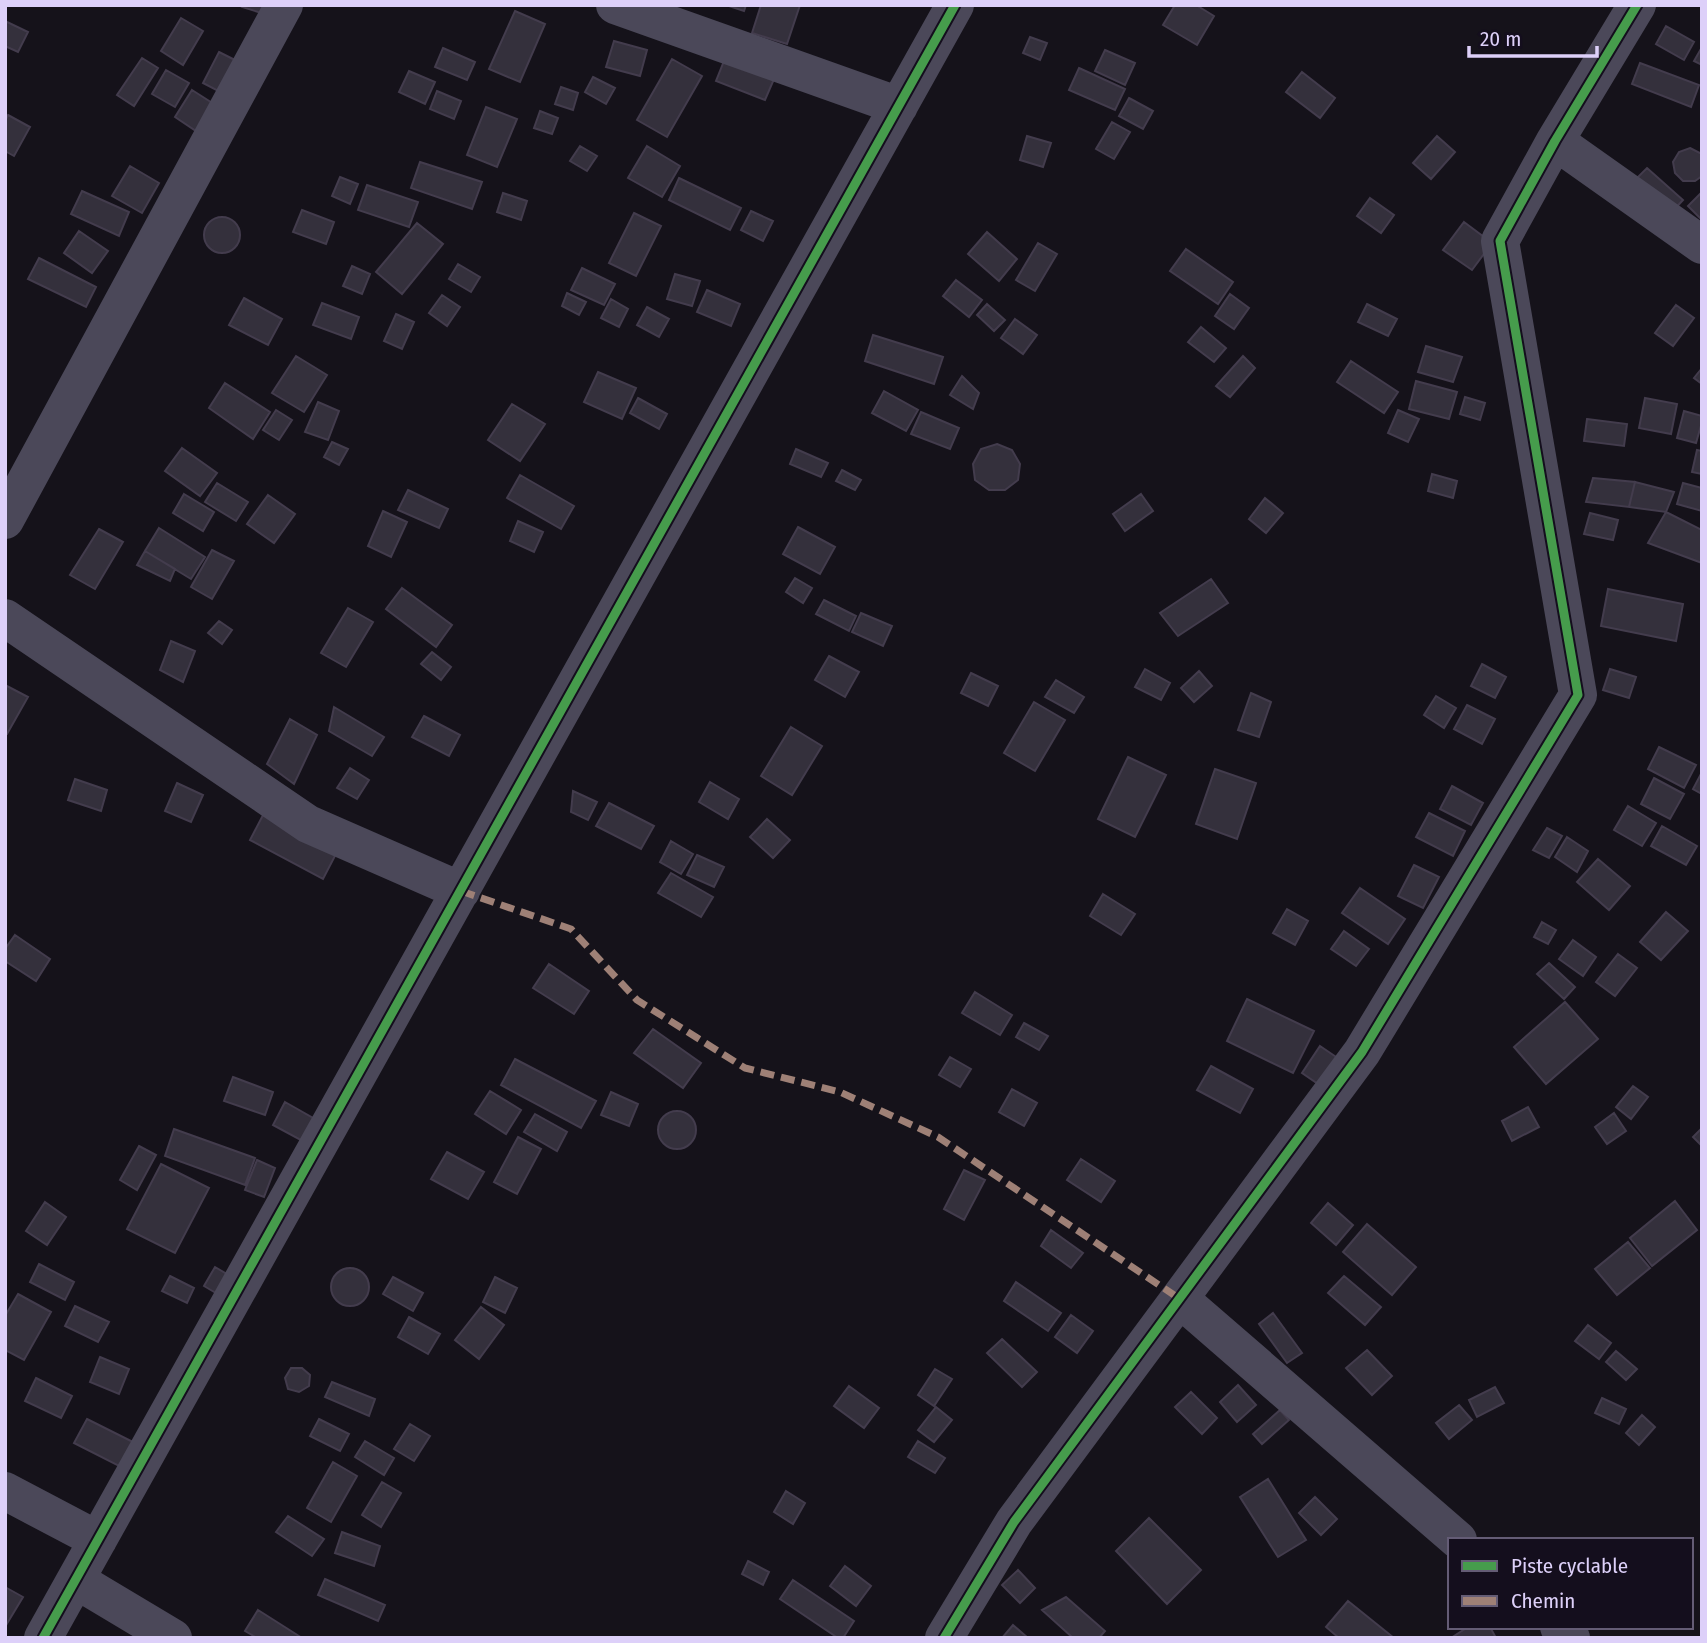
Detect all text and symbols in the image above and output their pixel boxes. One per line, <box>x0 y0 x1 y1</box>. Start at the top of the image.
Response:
scale bar <box>1469 14 1597 58</box>
text: 20 m <box>1480 26 1521 52</box>
legend <box>1448 1538 1693 1629</box>
text: Piste cyclable <box>1511 1553 1628 1579</box>
text: Chemin <box>1511 1588 1575 1614</box>

